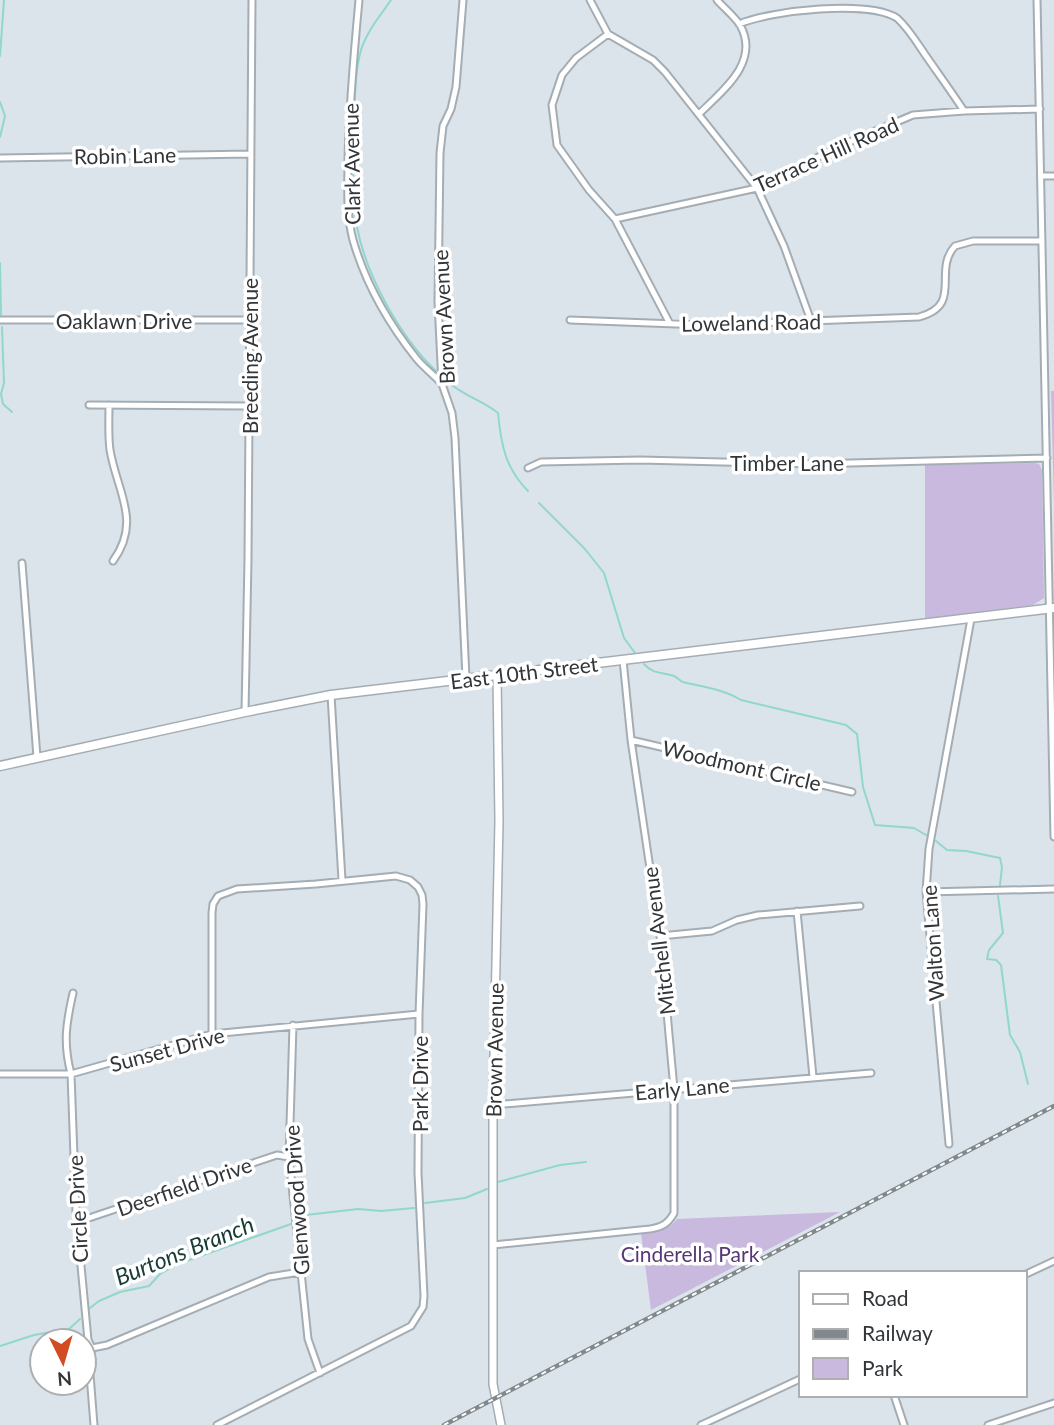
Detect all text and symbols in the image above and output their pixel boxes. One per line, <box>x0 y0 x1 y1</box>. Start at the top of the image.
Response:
street label: Clark Avenue <box>337 103 365 225</box>
street label: Terrace Hill Road <box>750 111 902 197</box>
street label: Robin Lane <box>74 142 176 168</box>
street label: Brown Avenue <box>427 249 459 385</box>
street label: Breeding Avenue <box>237 278 262 434</box>
street label: Oaklawn Drive <box>56 308 192 333</box>
street label: Loweland Road <box>681 308 821 336</box>
street label: Timber Lane <box>730 450 844 475</box>
street label: East 10th Street <box>449 650 600 693</box>
street label: Woodmont Circle <box>660 735 824 795</box>
street label: Mitchell Avenue <box>637 866 679 1016</box>
street label: Walton Lane <box>915 884 949 1002</box>
street label: Brown Avenue <box>480 982 508 1118</box>
street label: Sunset Drive <box>107 1022 227 1076</box>
street label: Park Drive <box>407 1036 432 1132</box>
street label: Early Lane <box>634 1071 730 1105</box>
street label: Glenwood Drive <box>278 1124 314 1276</box>
street label: Deerfield Drive <box>113 1151 255 1221</box>
street label: Circle Drive <box>62 1155 92 1263</box>
water label: Burtons Branch <box>110 1209 258 1291</box>
park label: Cinderella Park <box>621 1241 760 1266</box>
legend <box>799 1271 1026 1397</box>
text: Road <box>862 1285 909 1310</box>
text: Railway <box>862 1320 933 1345</box>
north arrow <box>28 1327 98 1397</box>
text: Park <box>862 1355 903 1380</box>
text: N <box>56 1367 73 1392</box>

